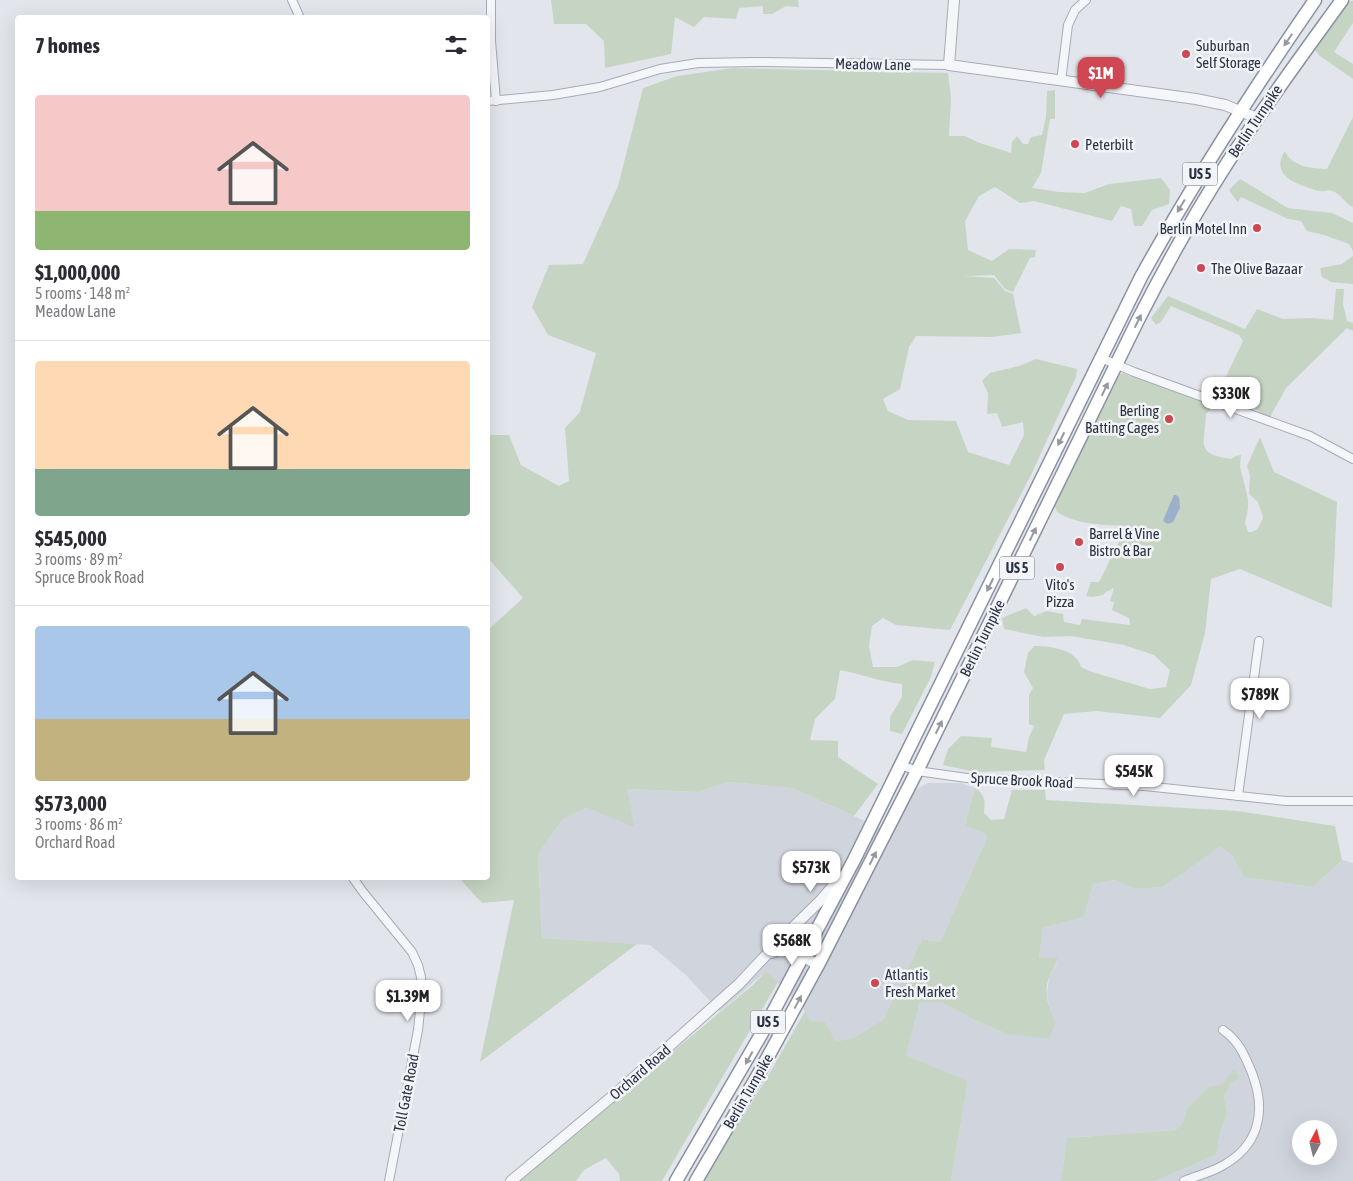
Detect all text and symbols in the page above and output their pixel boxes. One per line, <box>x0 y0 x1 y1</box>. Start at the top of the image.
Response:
icon: filters <box>442 31 470 59</box>
text: 7 homes <box>35 33 100 57</box>
one-way arrow <box>1283 34 1293 47</box>
place label: Suburban Self Storage <box>1196 37 1261 71</box>
marker: Suburban Self Storage <box>1180 48 1192 60</box>
street label: Meadow Lane <box>835 55 911 73</box>
pin: $1M <box>1077 56 1125 99</box>
text: $1M <box>1089 64 1113 82</box>
street label: Berlin Turnpike <box>1225 81 1286 160</box>
icon: home <box>208 128 298 218</box>
place label: Peterbilt <box>1085 136 1133 153</box>
marker: Peterbilt <box>1069 138 1081 150</box>
road number: US 5 <box>1182 162 1218 185</box>
one-way arrow <box>1177 199 1185 214</box>
place label: Berlin Motel Inn <box>1159 220 1247 237</box>
marker: Berlin Motel Inn <box>1251 222 1263 234</box>
text: $1,000,000 <box>35 260 120 284</box>
place label: The Olive Bazaar <box>1211 260 1303 277</box>
marker: The Olive Bazaar <box>1195 262 1207 274</box>
text: 5 rooms · 148 m² <box>35 284 130 302</box>
text: Meadow Lane <box>35 302 116 320</box>
one-way arrow <box>1134 314 1142 328</box>
pin: $330K <box>1196 376 1266 419</box>
one-way arrow <box>1101 381 1109 396</box>
text: $330K <box>1212 384 1250 402</box>
icon: home <box>208 393 298 483</box>
place label: Berling Batting Cages <box>1085 402 1160 436</box>
marker: Berling Batting Cages <box>1163 413 1175 425</box>
one-way arrow <box>1057 432 1065 447</box>
place label: Barrel & Vine Bistro & Bar <box>1089 525 1160 559</box>
text: $545,000 <box>35 526 107 550</box>
one-way arrow <box>1029 527 1038 542</box>
marker: Barrel & Vine Bistro & Bar <box>1073 536 1085 548</box>
text: 3 rooms · 89 m² <box>35 550 123 568</box>
road number: US 5 <box>1000 556 1034 580</box>
marker: Vito's Pizza <box>1054 561 1066 573</box>
text: Spruce Brook Road <box>35 568 144 586</box>
place label: Vito's Pizza <box>1045 576 1075 610</box>
one-way arrow <box>985 578 994 593</box>
street label: Berlin Turnpike <box>956 597 1008 679</box>
icon: home <box>208 658 298 748</box>
pin: $789K <box>1225 678 1295 720</box>
text: $789K <box>1241 685 1279 703</box>
one-way arrow <box>934 720 943 735</box>
pin: $545K <box>1099 754 1169 797</box>
text: $545K <box>1115 762 1153 780</box>
street label: Spruce Brook Road <box>970 769 1074 791</box>
text: $573,000 <box>35 791 107 815</box>
text: 3 rooms · 86 m² <box>35 815 123 833</box>
text: Orchard Road <box>35 833 115 851</box>
pin: $573K <box>776 850 846 893</box>
one-way arrow <box>869 851 877 865</box>
text: $573K <box>792 858 830 876</box>
pin: $568K <box>757 924 827 966</box>
text: $568K <box>773 931 811 949</box>
place label: Atlantis Fresh Market <box>885 966 956 1000</box>
marker: Atlantis Fresh Market <box>869 977 881 989</box>
pin: $1.39M <box>367 980 449 1022</box>
text: $1.39M <box>387 987 429 1005</box>
one-way arrow <box>794 995 802 1010</box>
road number: US 5 <box>750 1010 786 1034</box>
street label: Orchard Road <box>606 1041 674 1103</box>
street label: Berlin Turnpike <box>720 1050 776 1131</box>
one-way arrow <box>744 1051 753 1064</box>
street label: Toll Gate Road <box>390 1052 422 1134</box>
north arrow <box>1292 1120 1338 1165</box>
map controls <box>1292 1120 1337 1165</box>

